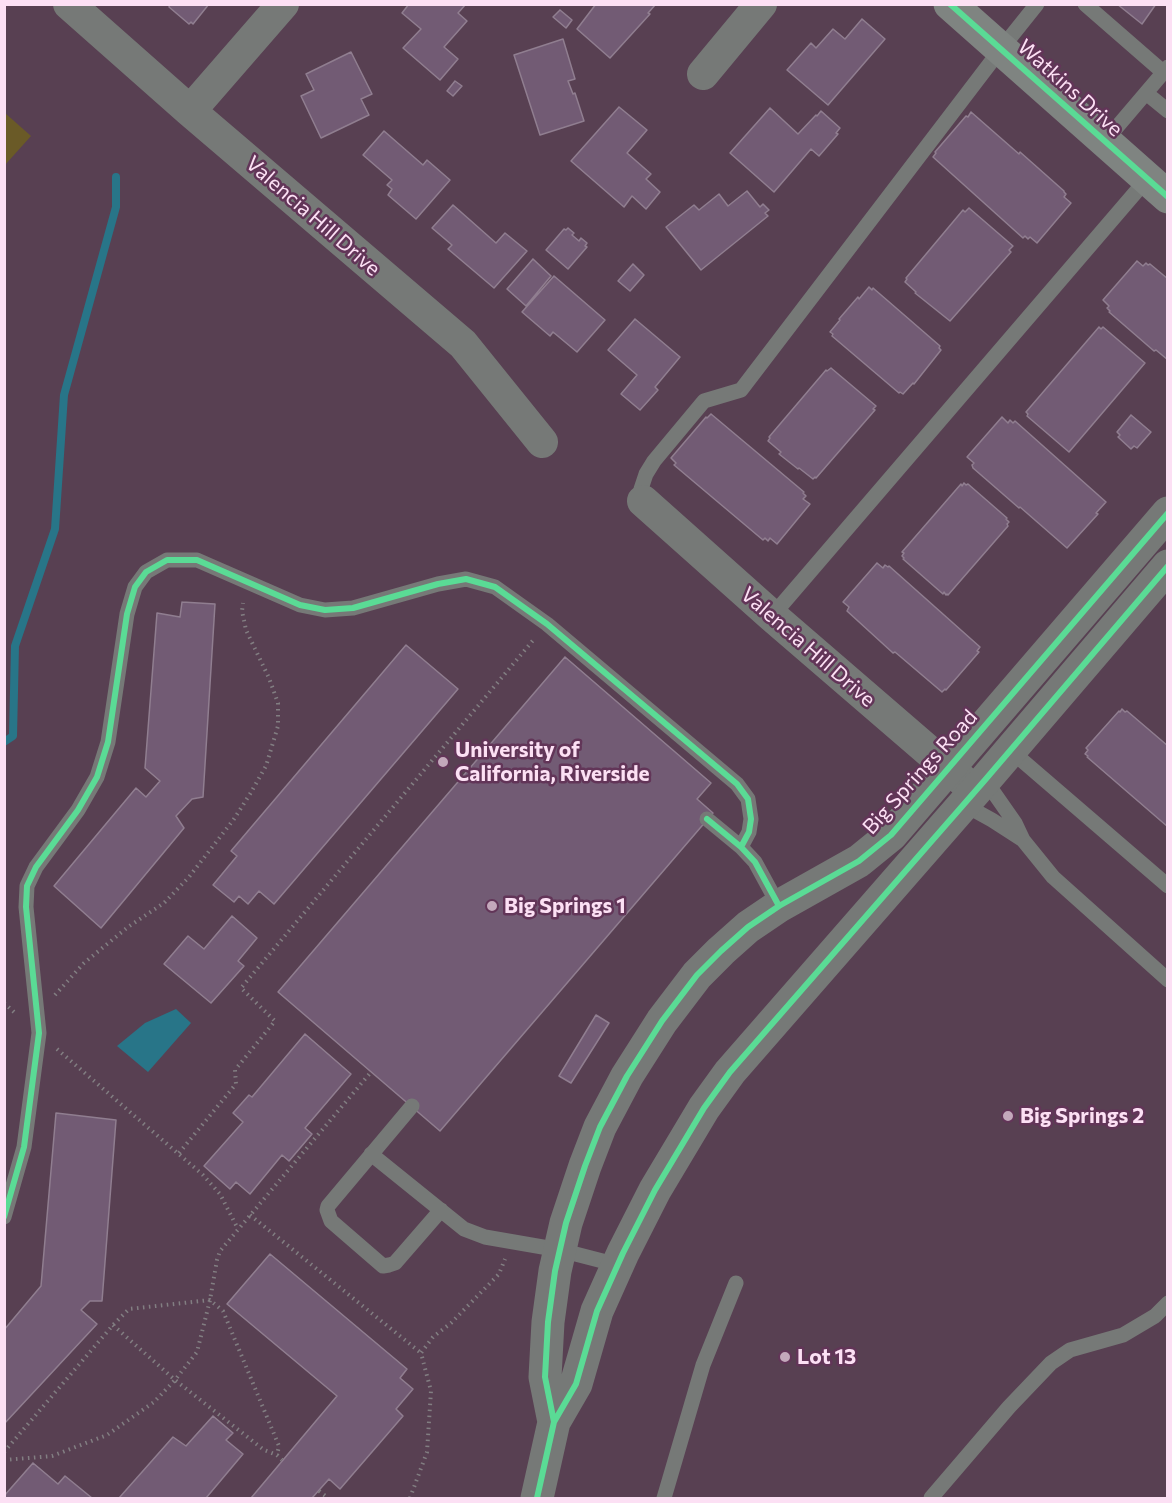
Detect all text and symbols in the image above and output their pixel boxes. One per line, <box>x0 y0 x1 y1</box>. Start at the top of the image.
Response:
street label: Watkins Drive <box>1012 34 1128 142</box>
street label: Valencia Hill Drive <box>241 151 385 281</box>
street label: Valencia Hill Drive <box>736 582 880 712</box>
street label: Big Springs Road <box>857 705 983 839</box>
place label: University of California, Riverside <box>455 737 649 787</box>
marker: University of California, Riverside <box>436 755 450 769</box>
place label: Big Springs 1 <box>504 893 626 919</box>
marker: Big Springs 1 <box>485 899 499 913</box>
place label: Big Springs 2 <box>1020 1103 1144 1129</box>
marker: Big Springs 2 <box>1001 1109 1015 1123</box>
place label: Lot 13 <box>797 1344 856 1370</box>
marker: Lot 13 <box>778 1350 792 1364</box>

